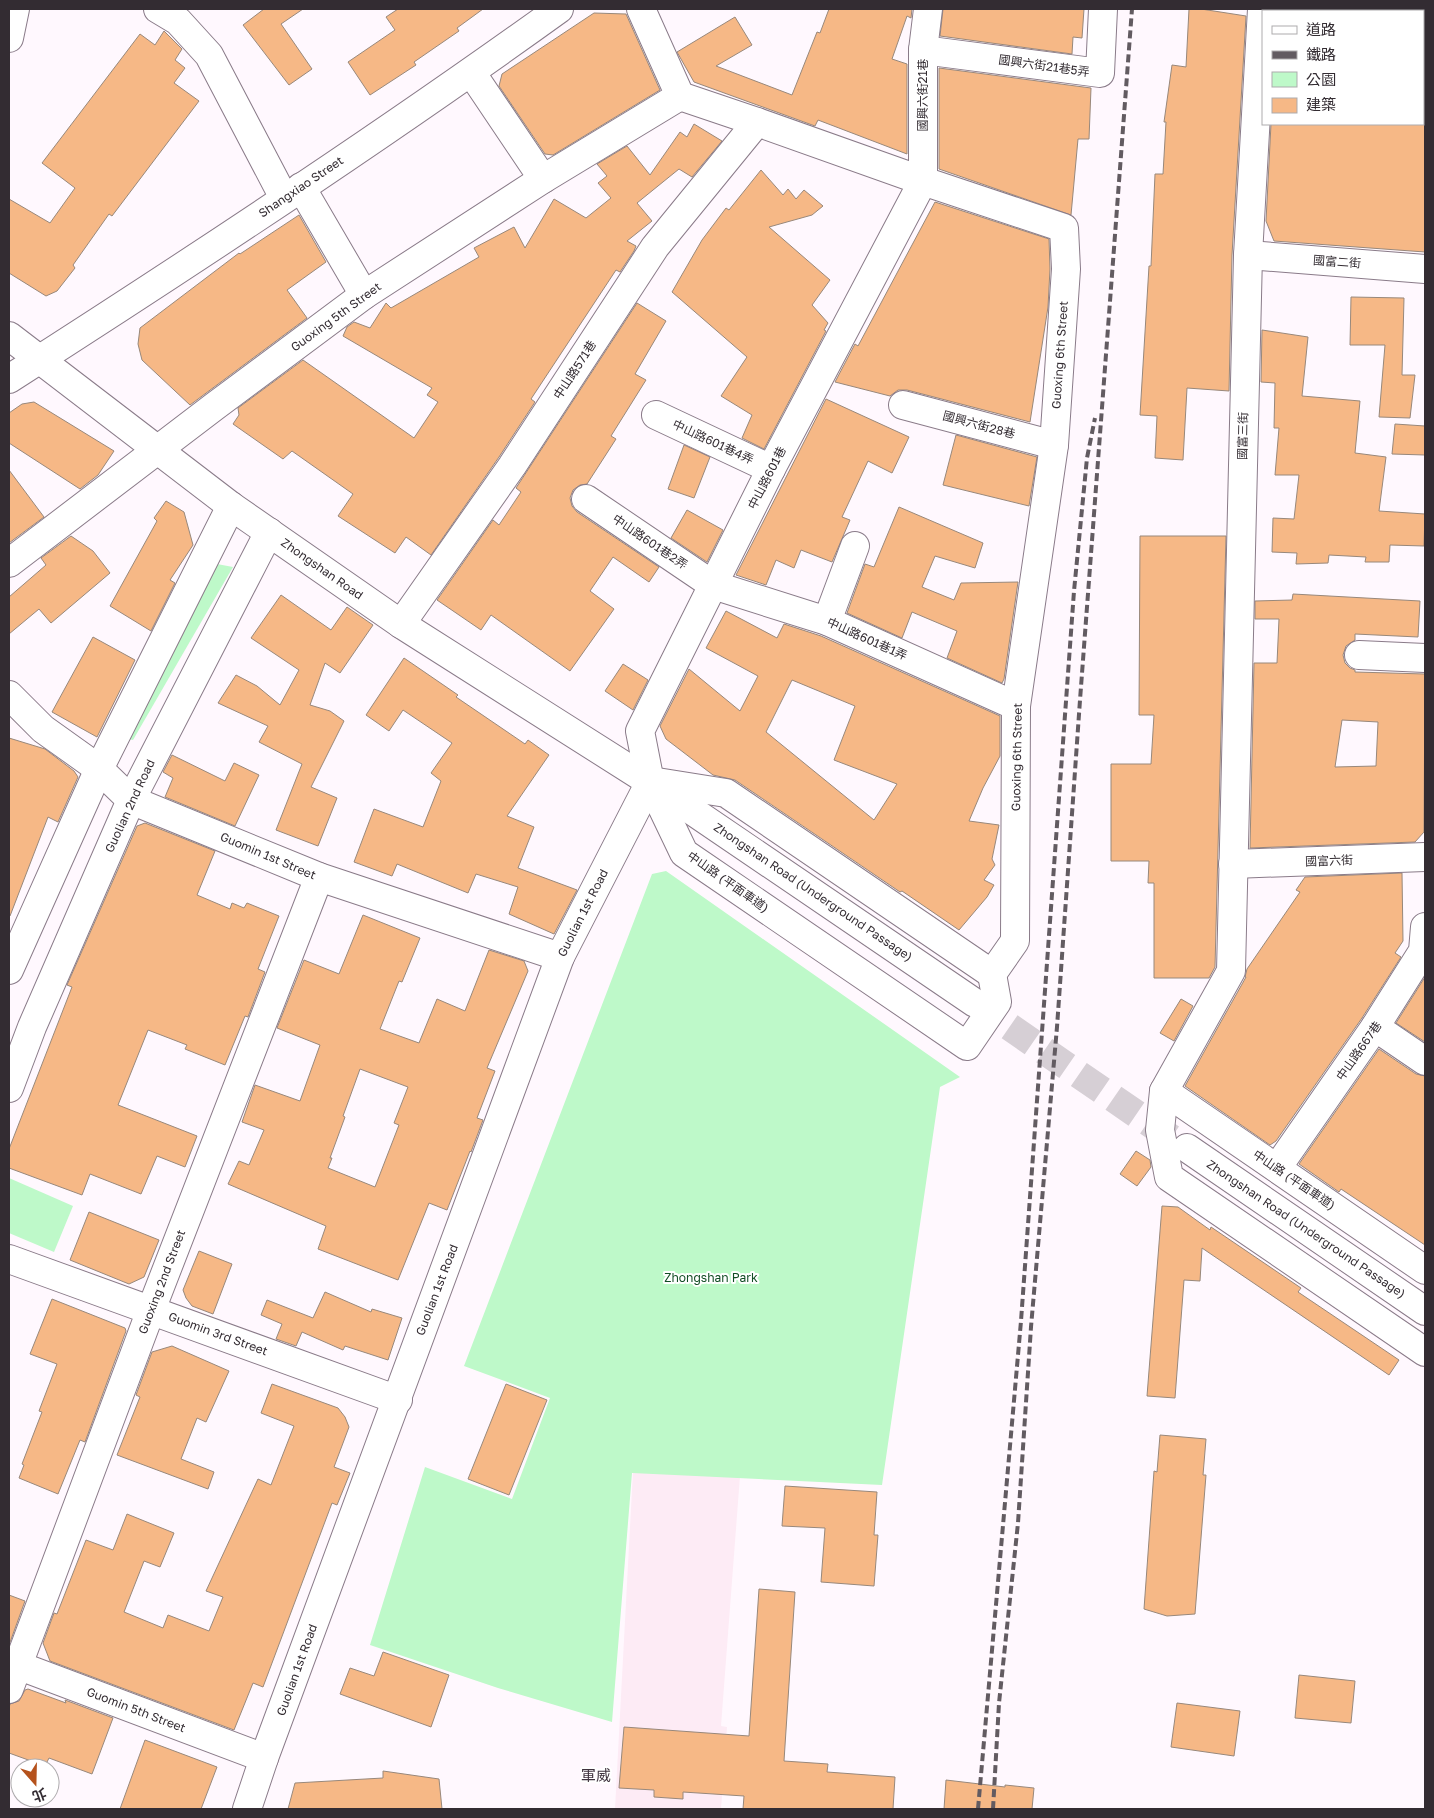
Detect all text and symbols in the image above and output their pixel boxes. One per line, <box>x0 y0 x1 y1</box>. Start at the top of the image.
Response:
legend <box>1262 10 1424 125</box>
text: 道路 <box>1306 20 1336 38</box>
text: 鐵路 <box>1306 45 1336 63</box>
street label: 國興六街21巷5弄 <box>998 52 1091 79</box>
street label: 國興六街21巷 <box>915 59 930 131</box>
text: 公園 <box>1306 70 1336 88</box>
text: 建築 <box>1306 95 1336 113</box>
street label: Shangxiao Street <box>256 153 346 220</box>
street label: 國富二街 <box>1313 252 1362 271</box>
street label: Guoxing 5th Street <box>288 279 384 354</box>
street label: Guoxing 6th Street <box>1048 300 1071 409</box>
street label: 中山路571巷 <box>550 337 599 402</box>
street label: 國興六街28巷 <box>941 408 1017 441</box>
street label: 國富三街 <box>1235 412 1250 460</box>
street label: 中山路601巷4弄 <box>670 416 756 467</box>
street label: 中山路601巷 <box>744 444 789 512</box>
street label: 中山路601巷2弄 <box>610 511 691 572</box>
street label: Zhongshan Road <box>278 535 366 603</box>
street label: 中山路601巷1弄 <box>825 614 910 663</box>
street label: Guoxing 6th Street <box>1008 703 1025 811</box>
street label: Guolian 2nd Road <box>101 757 158 855</box>
street label: Zhongshan Road (Underground Passage) <box>711 819 916 964</box>
street label: Guomin 1st Street <box>218 829 319 883</box>
street label: 中山路 (平面車道) <box>685 848 772 915</box>
street label: 國富六街 <box>1305 852 1353 869</box>
street label: Guolian 1st Road <box>554 866 611 959</box>
street label: 中山路667巷 <box>1333 1018 1384 1083</box>
street label: 中山路 (平面車道) <box>1250 1146 1338 1213</box>
street label: Zhongshan Road (Underground Passage) <box>1204 1156 1409 1301</box>
street label: Guoxing 2nd Street <box>135 1227 188 1336</box>
street label: Guolian 1st Road <box>412 1242 461 1338</box>
park label: Zhongshan Park <box>664 1270 758 1285</box>
street label: Guomin 3rd Street <box>166 1309 270 1359</box>
street label: Guolian 1st Road <box>273 1622 320 1718</box>
street label: Guomin 5th Street <box>85 1684 188 1735</box>
north arrow <box>10 1758 60 1808</box>
district label: 軍威 <box>581 1766 611 1784</box>
text: 北 <box>30 1785 49 1806</box>

